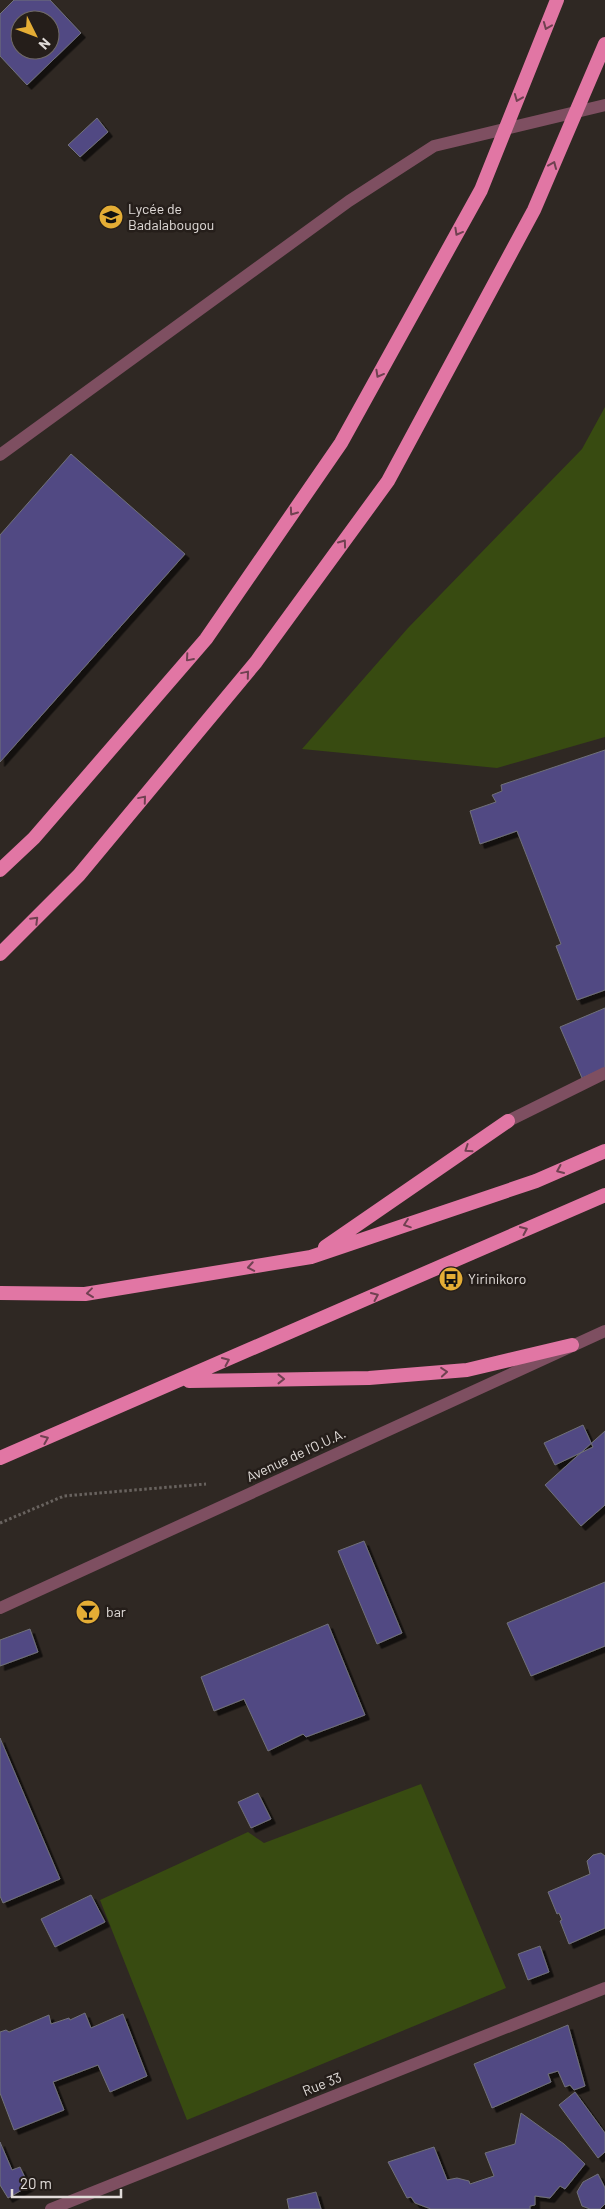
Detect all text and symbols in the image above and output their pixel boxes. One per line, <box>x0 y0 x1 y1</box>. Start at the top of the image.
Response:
north arrow <box>10 10 60 60</box>
one-way arrow <box>543 22 553 30</box>
text: N <box>36 35 54 53</box>
one-way arrow <box>514 93 524 102</box>
one-way arrow <box>547 161 558 170</box>
place label: Lycée de Badalabougou <box>128 200 214 233</box>
school or university icon: Lycée de Badalabougou <box>98 204 124 230</box>
one-way arrow <box>454 227 464 236</box>
one-way arrow <box>375 369 385 378</box>
one-way arrow <box>290 506 299 516</box>
one-way arrow <box>337 539 346 549</box>
one-way arrow <box>185 653 194 662</box>
one-way arrow <box>241 670 250 679</box>
one-way arrow <box>137 796 145 805</box>
one-way arrow <box>29 917 38 926</box>
one-way arrow <box>464 1143 474 1152</box>
one-way arrow <box>556 1164 565 1175</box>
one-way arrow <box>403 1219 412 1229</box>
one-way arrow <box>519 1226 528 1237</box>
one-way arrow <box>247 1262 255 1272</box>
bus stop icon: Yirinikoro <box>438 1266 464 1292</box>
place label: Yirinikoro <box>468 1270 526 1287</box>
one-way arrow <box>86 1287 94 1298</box>
one-way arrow <box>370 1291 379 1302</box>
one-way arrow <box>221 1356 230 1367</box>
one-way arrow <box>440 1367 448 1378</box>
one-way arrow <box>278 1374 286 1384</box>
street label: Avenue de l'O.U.A. <box>243 1424 348 1485</box>
one-way arrow <box>40 1434 49 1445</box>
bar icon: bar <box>75 1599 101 1625</box>
place label: bar <box>106 1603 126 1620</box>
street label: Rue 33 <box>300 2068 344 2099</box>
scale bar <box>12 2166 121 2198</box>
text: 20 m <box>20 2174 52 2192</box>

